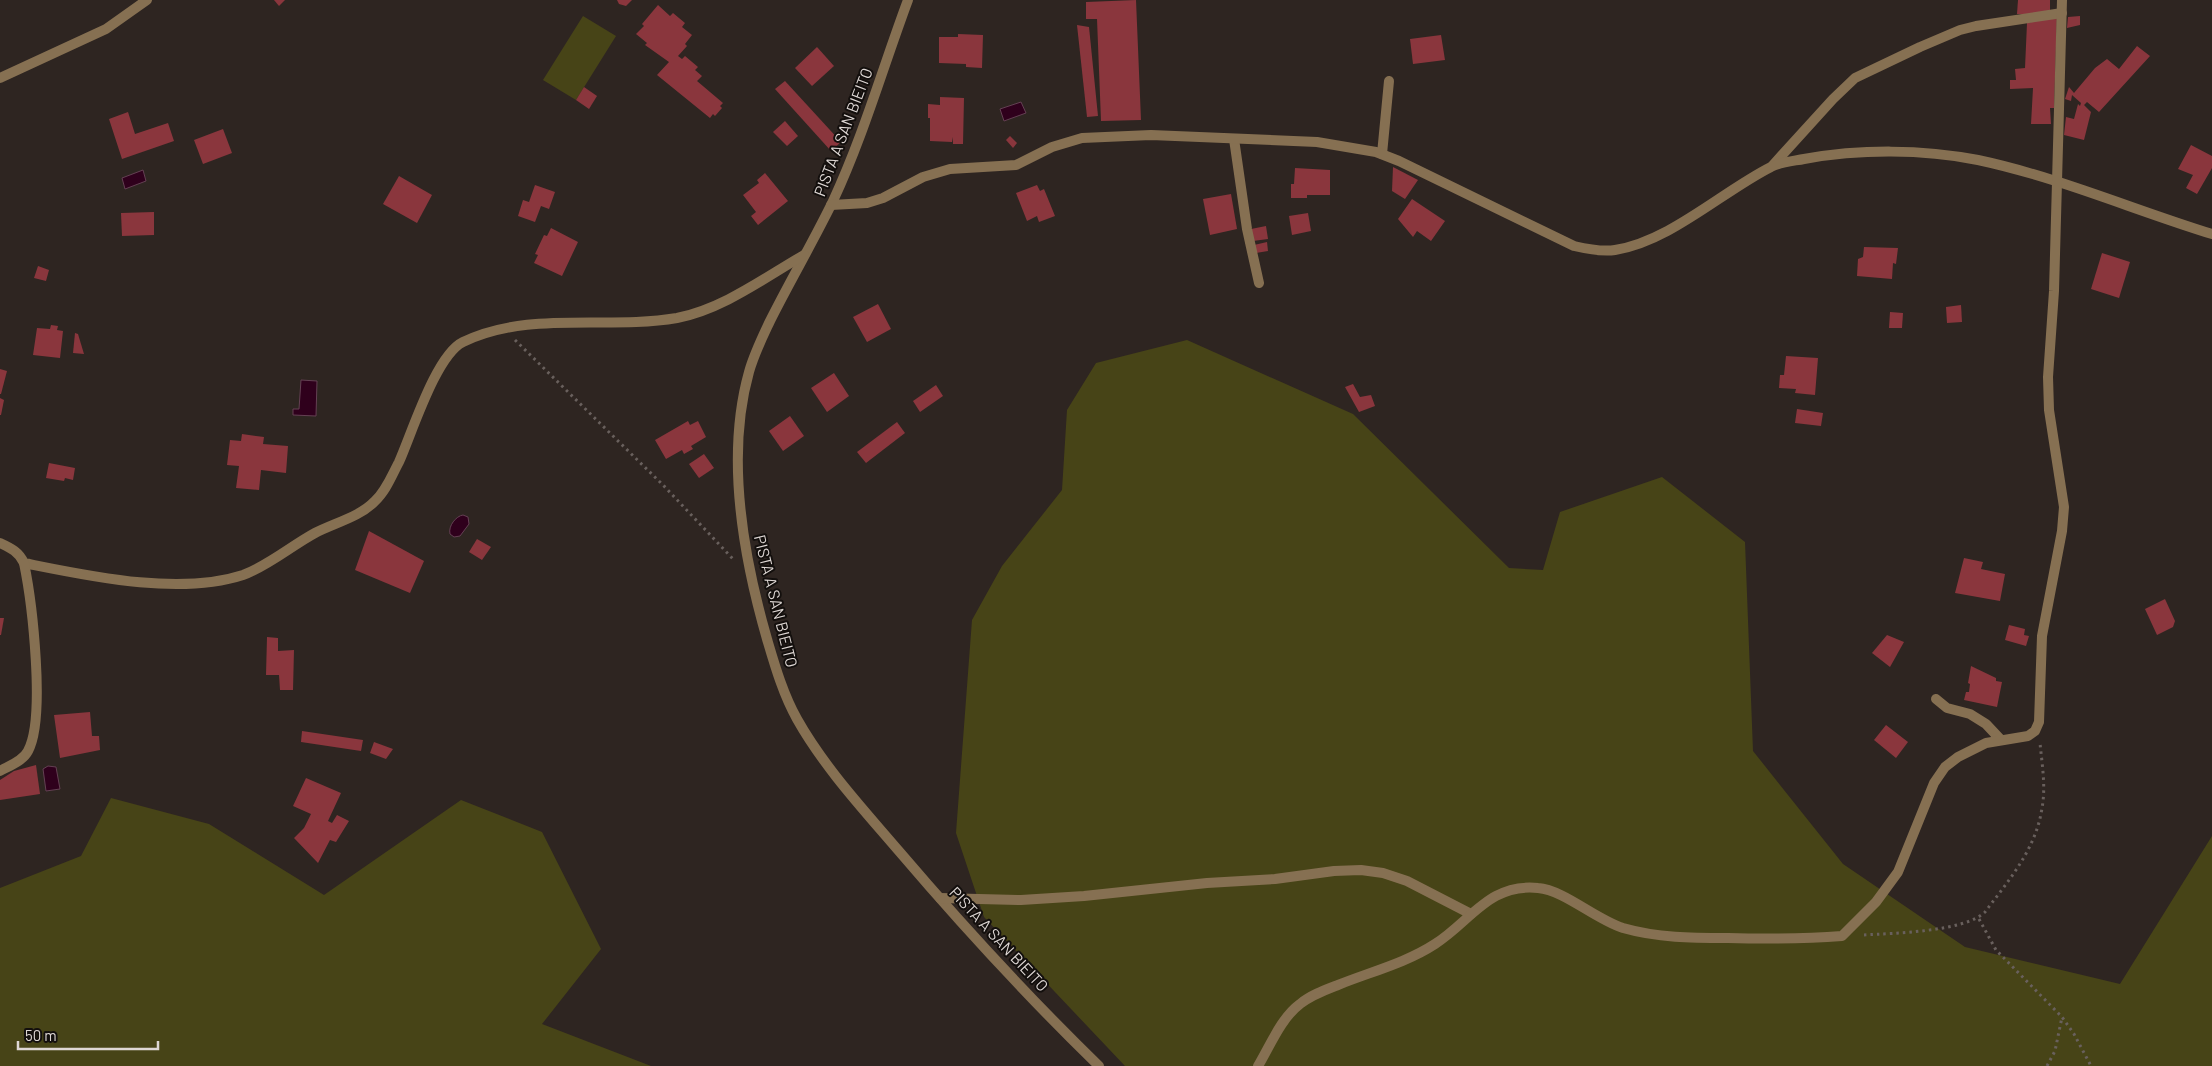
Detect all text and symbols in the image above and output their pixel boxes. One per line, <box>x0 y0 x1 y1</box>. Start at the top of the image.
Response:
street label: PISTA A SAN BIEITO <box>809 65 876 199</box>
street label: PISTA A SAN BIEITO <box>751 533 802 669</box>
street label: PISTA A SAN BIEITO <box>946 882 1053 995</box>
scale bar <box>18 1018 158 1050</box>
text: 50 m <box>25 1026 57 1044</box>

